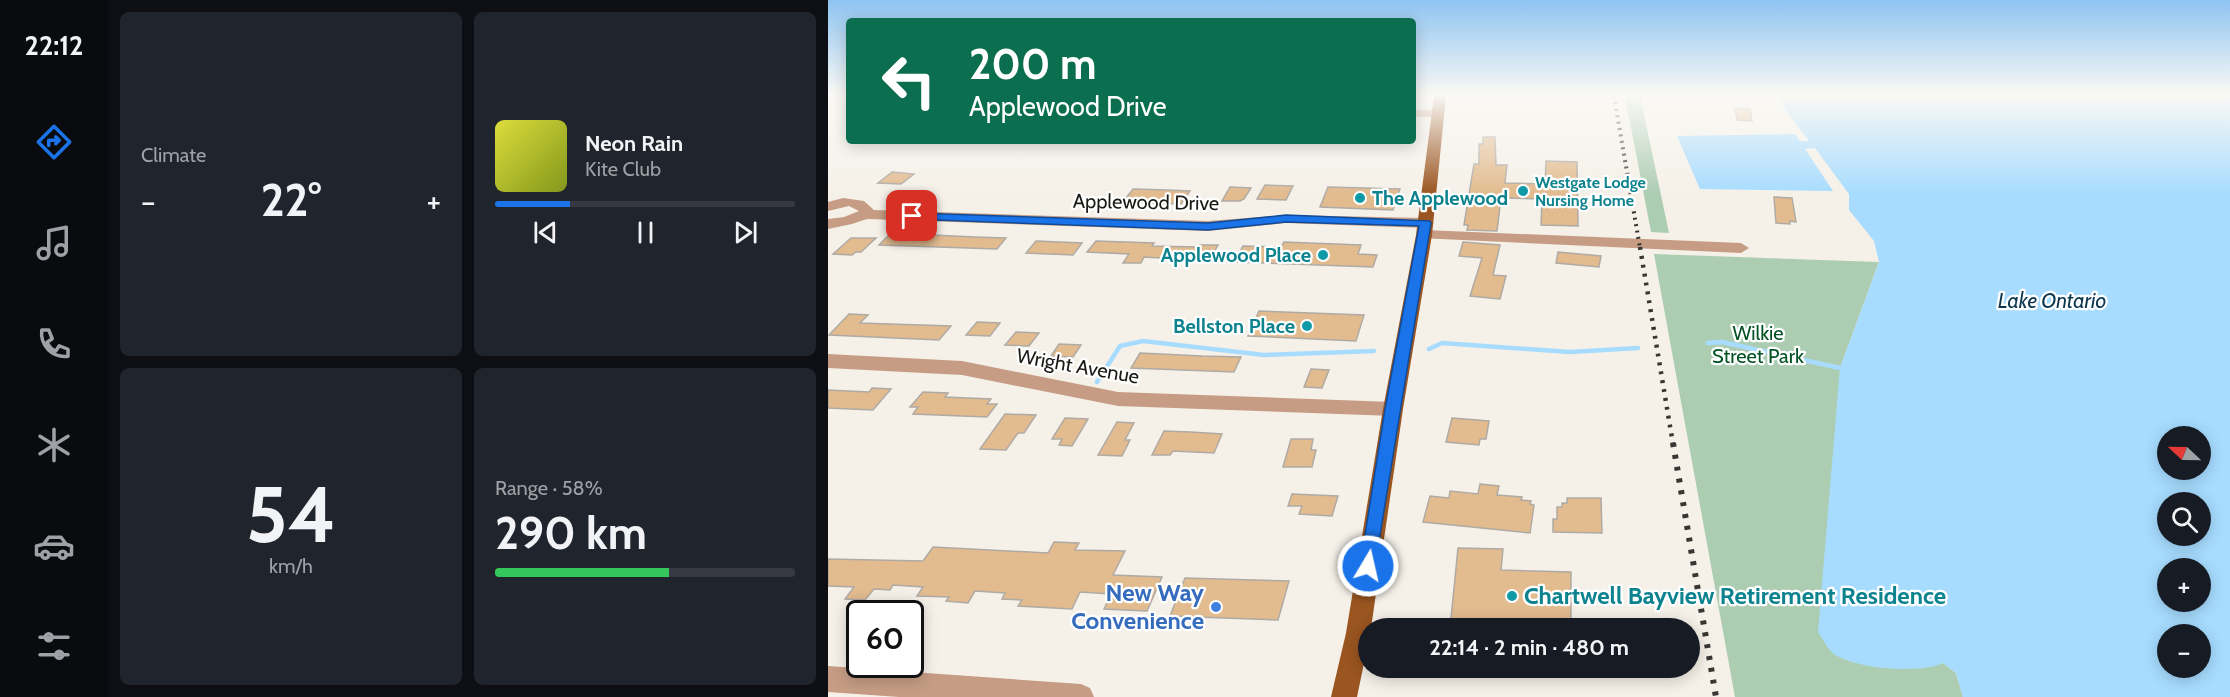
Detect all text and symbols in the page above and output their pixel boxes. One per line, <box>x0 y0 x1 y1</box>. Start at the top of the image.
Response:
text: 22:12 <box>25 29 83 62</box>
text: 200 m <box>969 38 1096 90</box>
icon: left <box>870 42 948 120</box>
text: Applewood Drive <box>969 90 1167 123</box>
icon: directions <box>33 121 75 163</box>
text: Neon Rain <box>585 130 683 157</box>
text: Climate <box>141 143 206 167</box>
text: Kite Club <box>585 157 661 181</box>
text: 22° <box>261 173 321 227</box>
place label: Westgate Lodge Nursing Home <box>1535 173 1646 210</box>
text: − <box>141 181 156 221</box>
text: + <box>426 181 441 221</box>
marker: Westgate Lodge Nursing Home <box>1516 184 1530 198</box>
place label: The Applewood <box>1372 186 1508 210</box>
street label: Applewood Drive <box>1073 189 1219 215</box>
pin <box>886 190 937 241</box>
marker: The Applewood <box>1353 191 1367 205</box>
icon: arrive <box>895 199 928 232</box>
icon: previous <box>529 216 562 249</box>
icon: pause <box>629 216 662 249</box>
icon: next <box>729 216 762 249</box>
icon: music <box>33 222 75 264</box>
place label: Applewood Place <box>1161 243 1311 267</box>
marker: Applewood Place <box>1316 248 1330 262</box>
water label: Lake Ontario <box>1998 288 2106 313</box>
place label: Bellston Place <box>1173 314 1295 338</box>
marker: Bellston Place <box>1300 319 1314 333</box>
park label: Wilkie Street Park <box>1712 321 1804 368</box>
icon: phone <box>33 323 75 365</box>
street label: Wright Avenue <box>1015 343 1141 389</box>
icon: climate <box>33 424 75 466</box>
north arrow <box>2157 426 2211 480</box>
map controls <box>2157 426 2211 678</box>
text: 54 <box>246 467 336 562</box>
text: Range · 58% <box>495 476 603 500</box>
button: search <box>2157 492 2211 546</box>
text: 290 km <box>495 506 647 560</box>
icon: car <box>33 525 75 567</box>
position arrow <box>1336 534 1400 598</box>
text: km/h <box>269 554 313 578</box>
button: + <box>2157 558 2211 612</box>
place label: New Way Convenience <box>1071 578 1204 635</box>
place label: Chartwell Bayview Retirement Residence <box>1524 581 1946 610</box>
marker: Chartwell Bayview Retirement Residence <box>1505 589 1519 603</box>
speed limit sign: 60 <box>846 600 924 678</box>
marker: New Way Convenience <box>1209 600 1223 614</box>
button: − <box>2157 624 2211 678</box>
icon: filters <box>33 625 75 667</box>
text: 22:14 · 2 min · 480 m <box>1429 634 1629 661</box>

